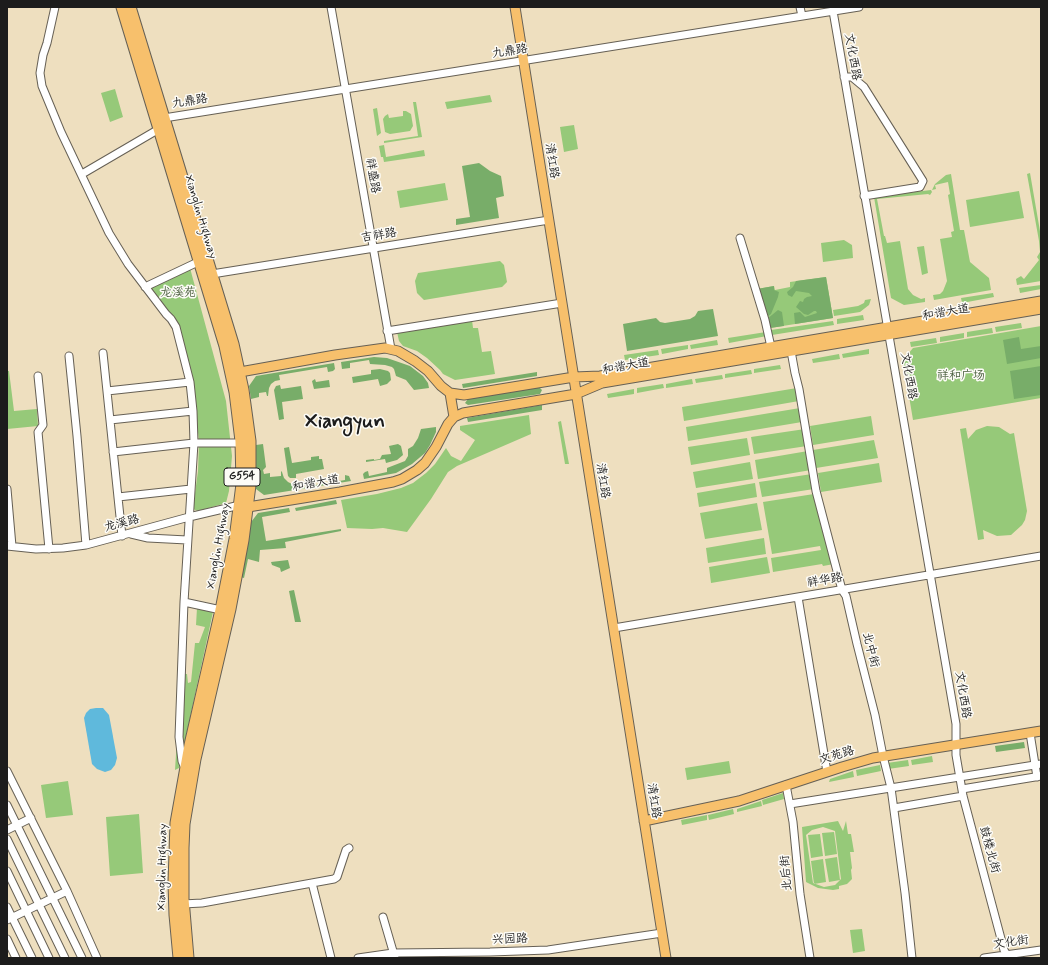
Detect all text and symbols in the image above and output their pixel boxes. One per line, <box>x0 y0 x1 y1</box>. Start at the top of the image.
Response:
street label: 文化西路 <box>841 32 863 82</box>
street label: 九鼎路 <box>491 42 529 62</box>
street label: 九鼎路 <box>171 92 209 112</box>
street label: 清红路 <box>541 142 561 180</box>
street label: 祥盛路 <box>362 157 382 195</box>
street label: Xianglin Highway <box>180 173 220 261</box>
street label: 吉祥路 <box>360 226 398 246</box>
park label: 龙溪苑 <box>160 286 196 300</box>
street label: 和谐大道 <box>921 302 971 324</box>
street label: 文化西路 <box>897 351 919 401</box>
street label: 和谐大道 <box>601 356 651 378</box>
park label: 祥和广场 <box>937 369 985 383</box>
district label: Xiangyun <box>305 411 385 435</box>
street label: 清红路 <box>592 462 612 500</box>
road number: G554 <box>224 468 260 486</box>
street label: 和谐大道 <box>291 473 341 495</box>
street label: Xianglin Highway <box>204 502 234 590</box>
street label: 龙溪路 <box>103 512 141 536</box>
street label: 祥华路 <box>806 571 844 591</box>
street label: 北中街 <box>859 631 881 669</box>
street label: 文化西路 <box>951 670 973 720</box>
street label: 文苑路 <box>818 744 856 768</box>
street label: 清红路 <box>643 782 663 820</box>
street label: Xianglin Highway <box>155 823 171 911</box>
street label: 鼓楼北街 <box>976 825 1002 875</box>
street label: 北后街 <box>778 854 796 892</box>
street label: 兴园路 <box>492 932 528 948</box>
street label: 文化街 <box>992 933 1030 953</box>

